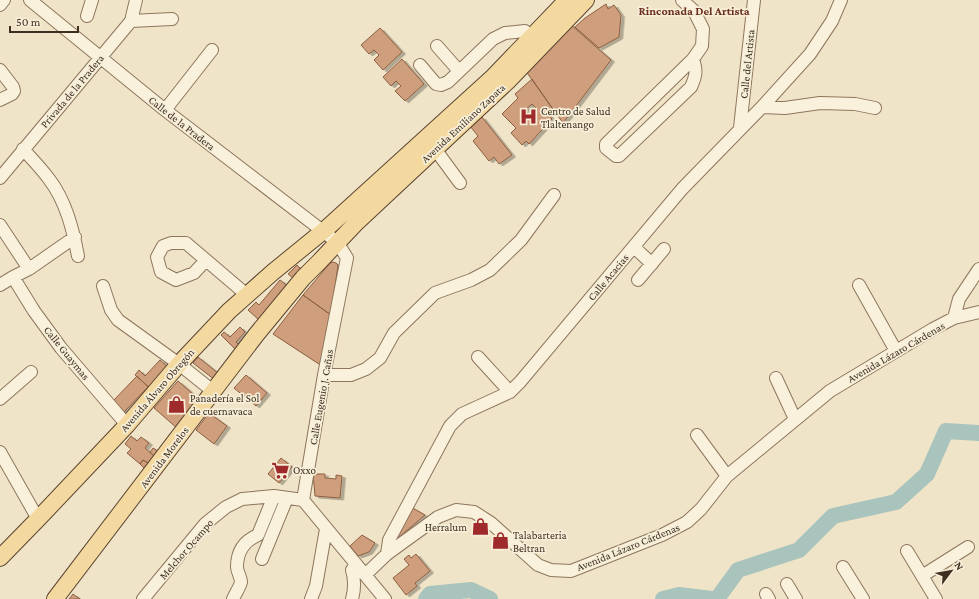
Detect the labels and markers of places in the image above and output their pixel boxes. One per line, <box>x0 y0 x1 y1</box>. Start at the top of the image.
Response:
place label: Centro de Salud Tlaltenango <box>541 105 611 131</box>
hospital icon: Centro de Salud Tlaltenango <box>518 107 538 127</box>
place label: Panadería el Sol de cuernavaca <box>190 392 259 417</box>
shop icon: Panadería el Sol de cuernavaca <box>167 394 187 414</box>
supermarket icon: Oxxo <box>270 460 290 480</box>
place label: Oxxo <box>293 464 316 476</box>
shop icon: Herralum <box>470 517 490 537</box>
place label: Herralum <box>425 521 467 533</box>
place label: Talabarteria Beltran <box>513 529 567 554</box>
shop icon: Talabarteria Beltran <box>490 531 510 551</box>

